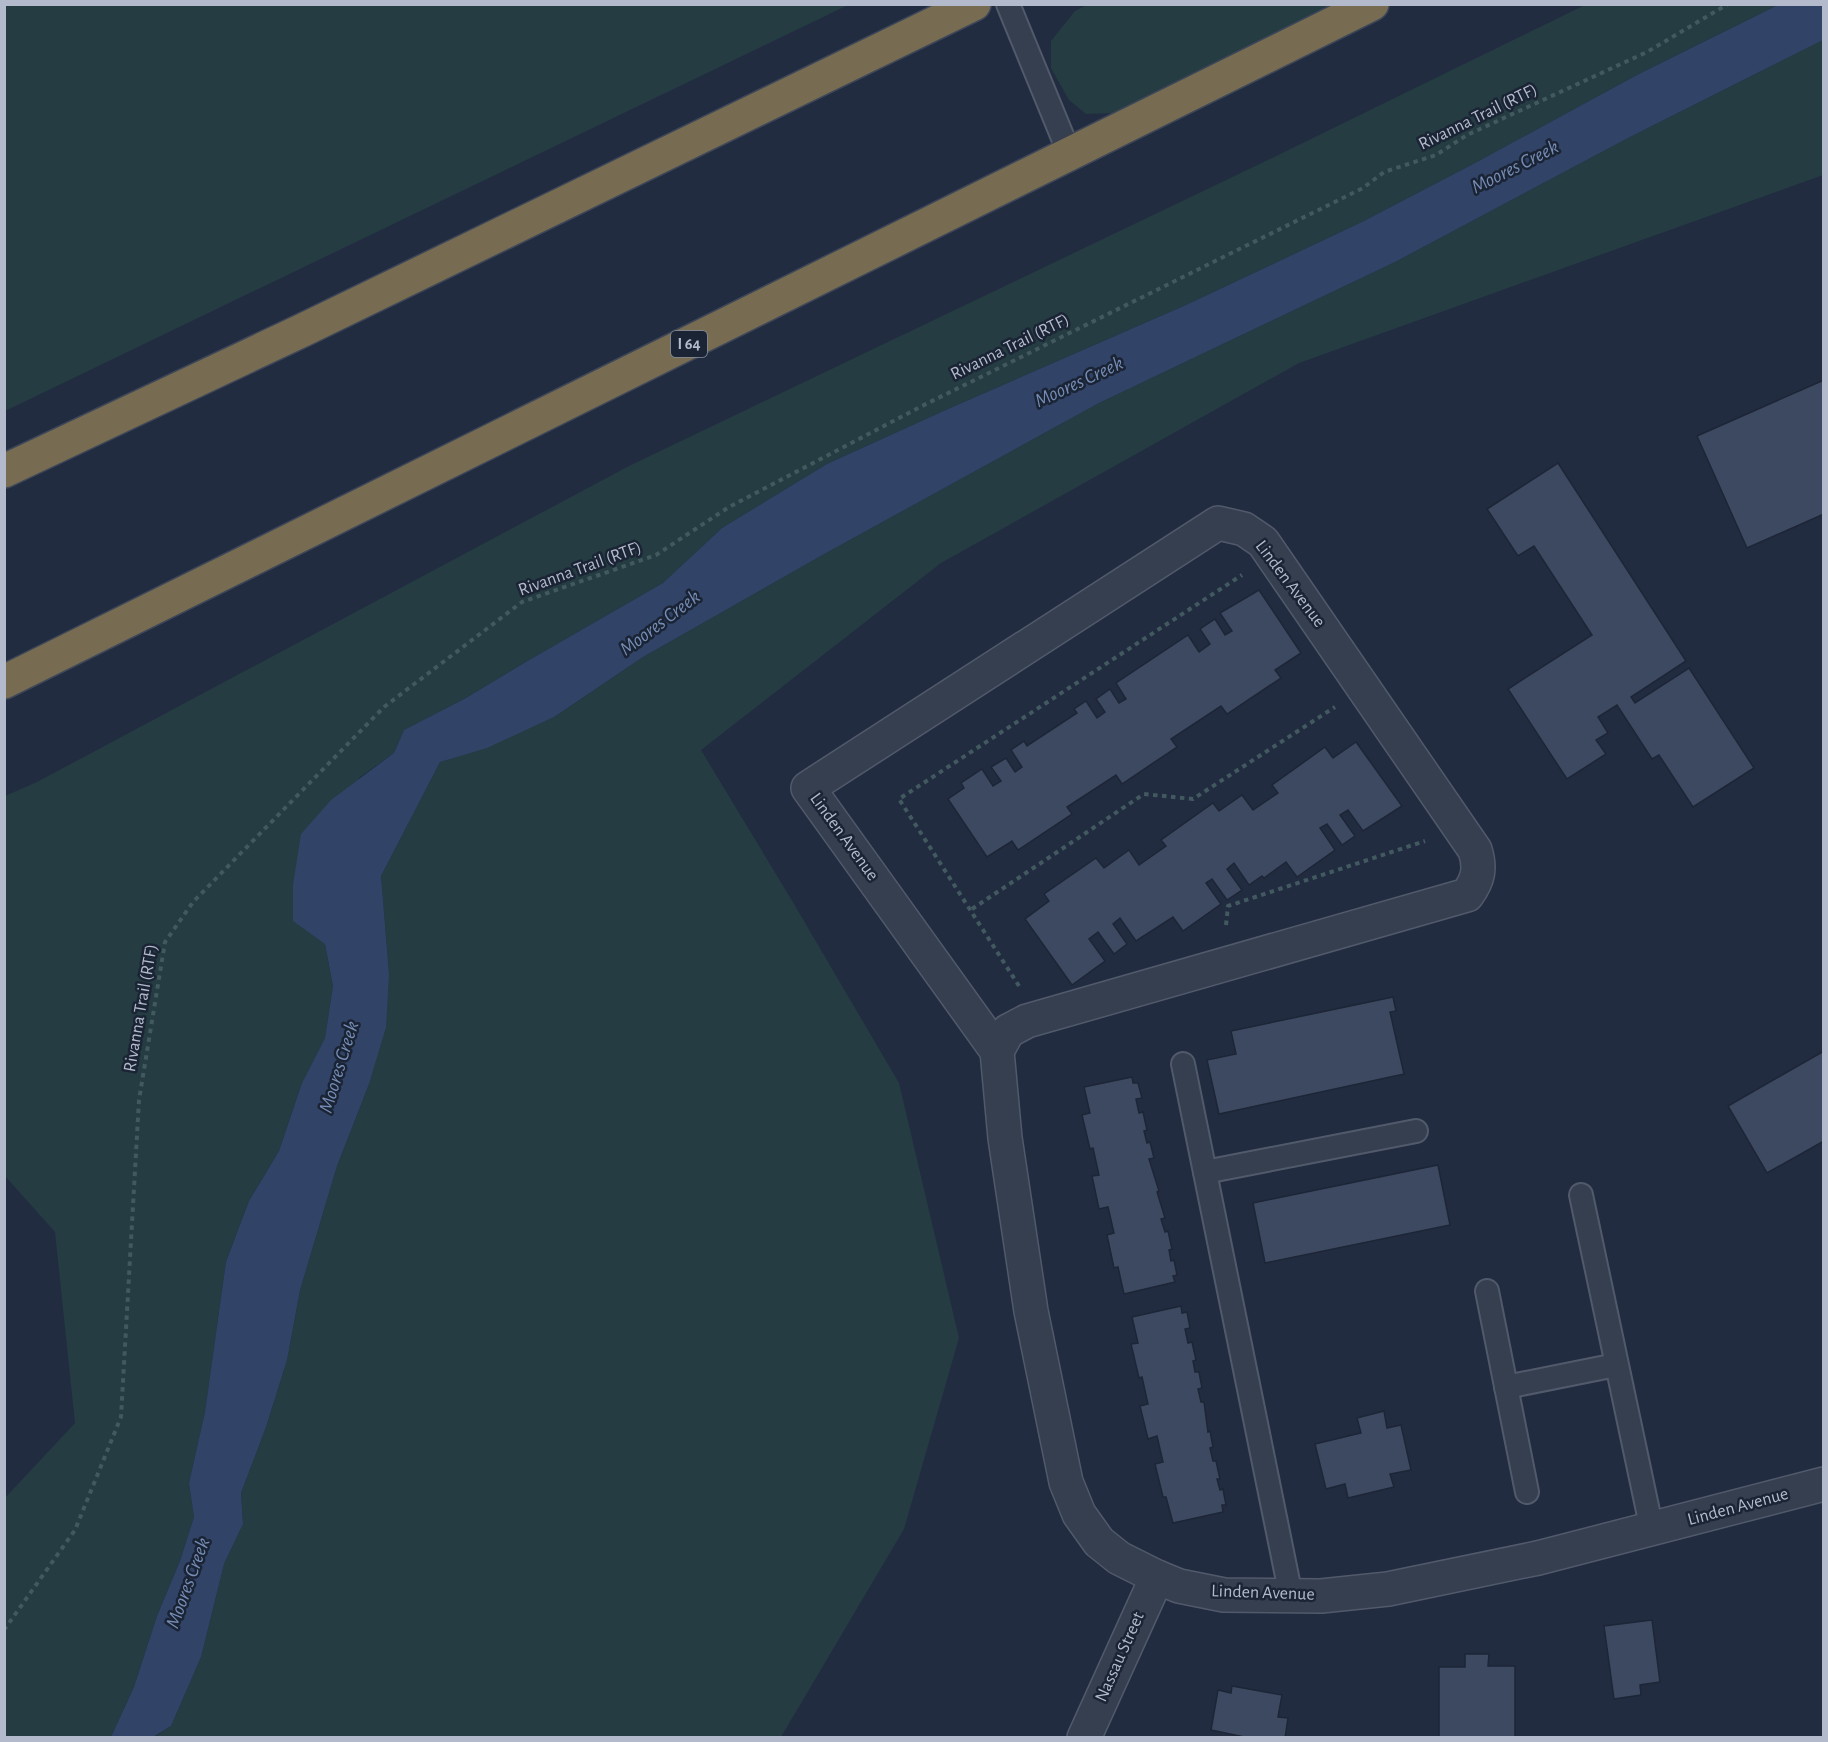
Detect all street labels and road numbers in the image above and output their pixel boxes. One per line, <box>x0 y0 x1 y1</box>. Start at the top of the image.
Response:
street label: Rivanna Trail (RTF) <box>1416 81 1540 153</box>
street label: Rivanna Trail (RTF) <box>948 311 1072 383</box>
road number: I 64 <box>671 331 707 357</box>
street label: Linden Avenue <box>1252 537 1328 631</box>
street label: Rivanna Trail (RTF) <box>516 538 644 600</box>
street label: Linden Avenue <box>806 790 882 884</box>
street label: Rivanna Trail (RTF) <box>121 943 161 1073</box>
street label: Linden Avenue <box>1686 1485 1790 1529</box>
street label: Linden Avenue <box>1211 1582 1315 1604</box>
street label: Nassau Street <box>1092 1609 1148 1705</box>

